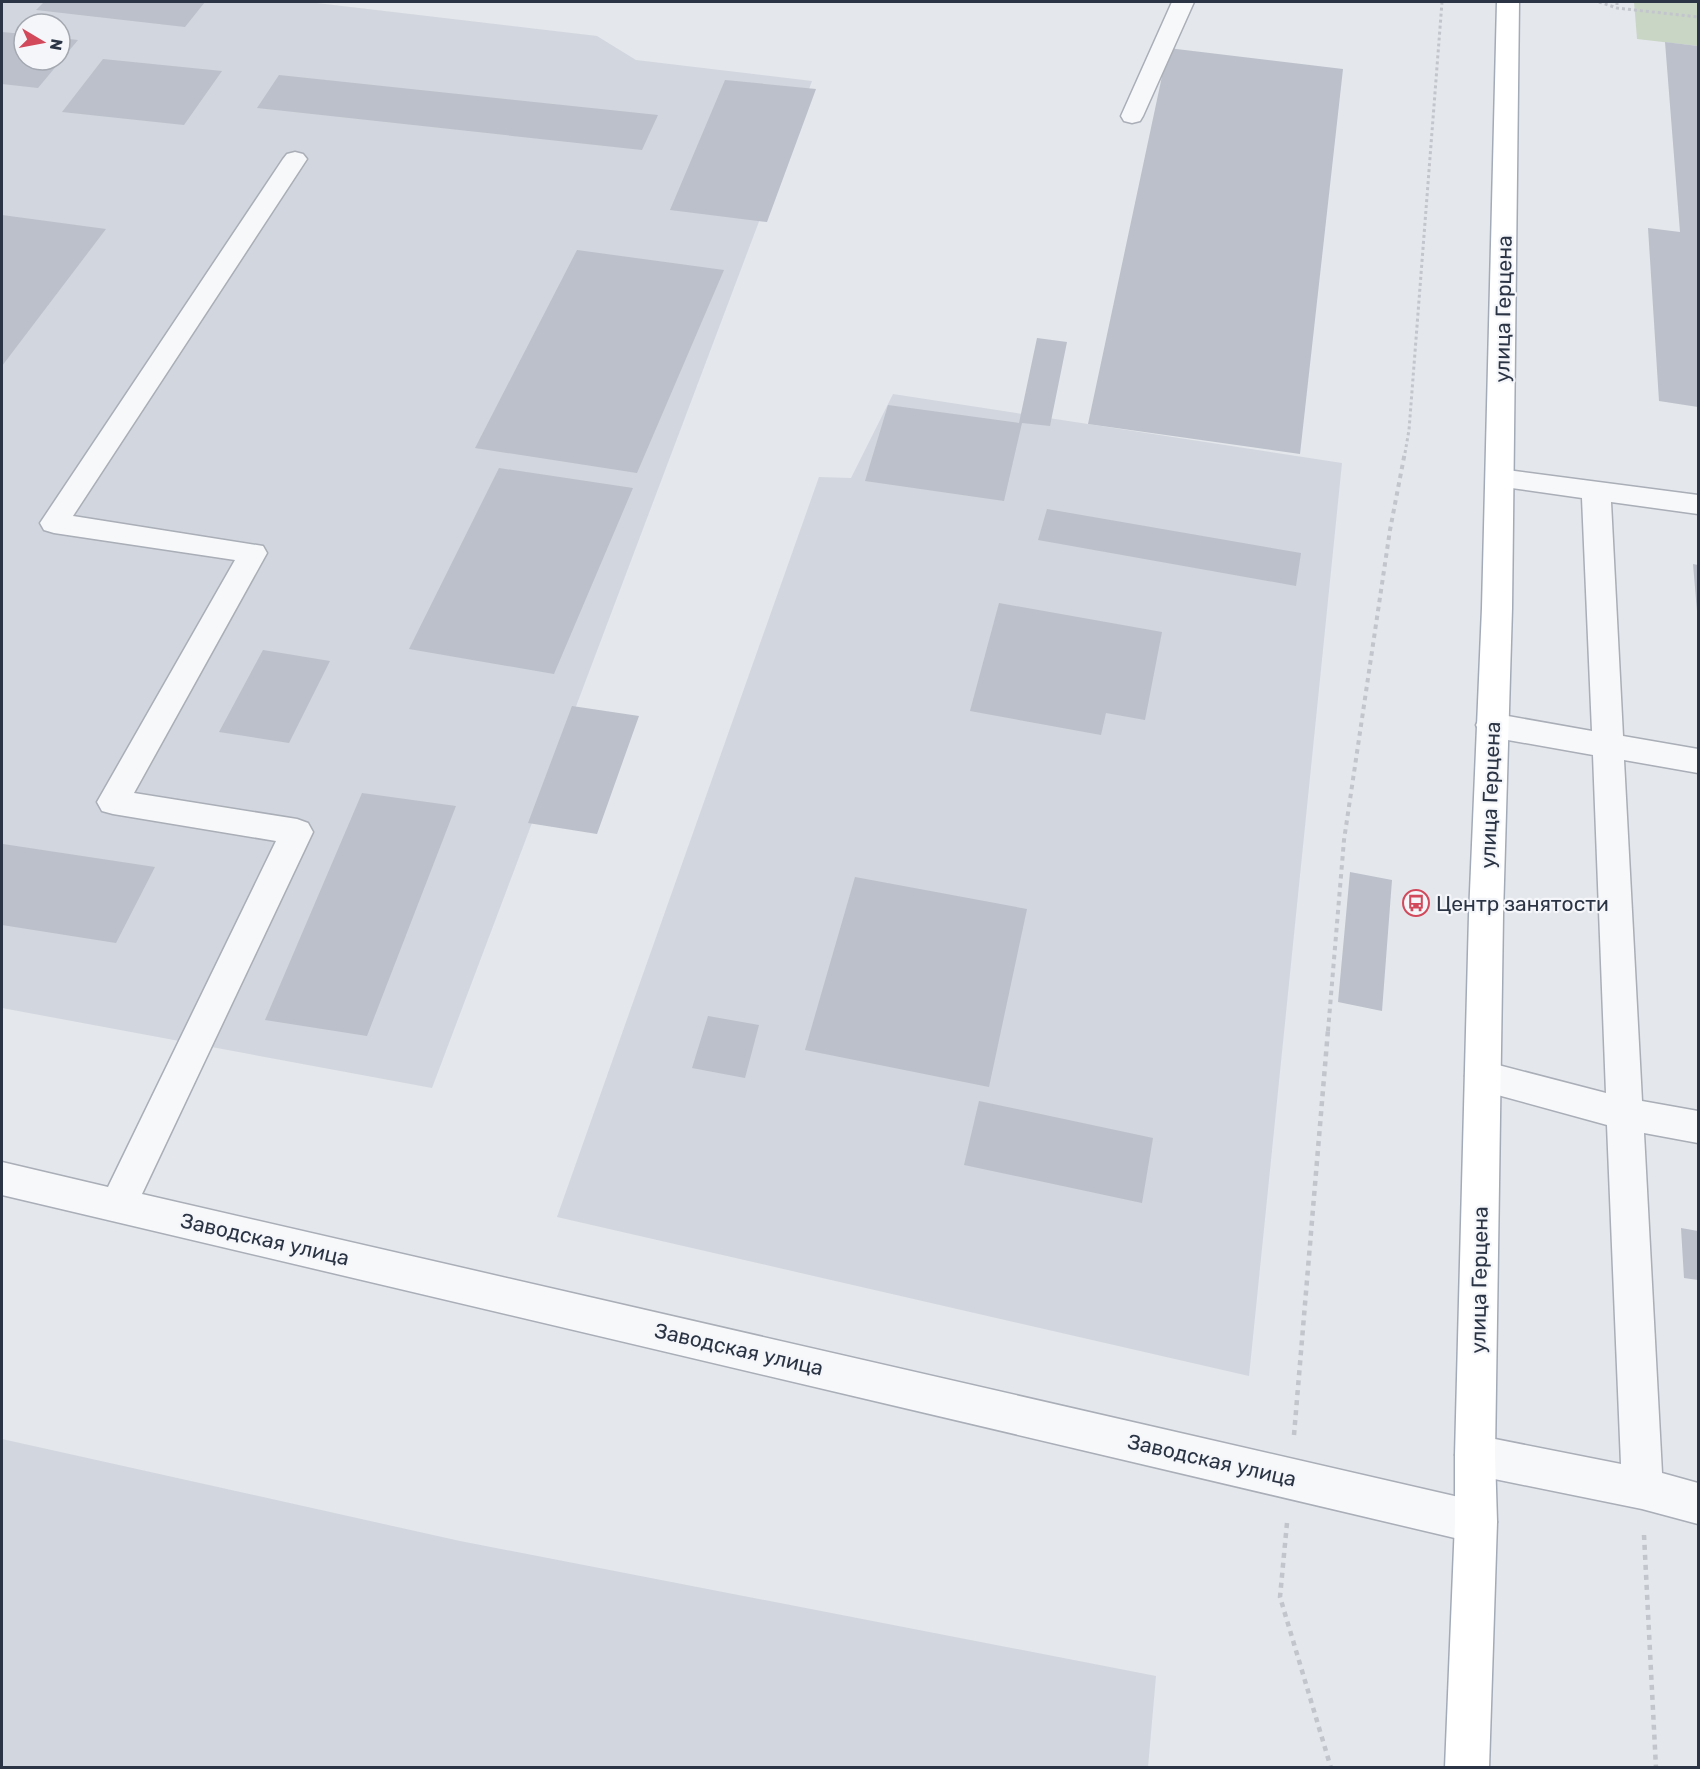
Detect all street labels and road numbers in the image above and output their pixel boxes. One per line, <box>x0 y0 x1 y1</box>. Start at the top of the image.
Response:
street label: улица Герцена <box>1489 235 1517 383</box>
street label: улица Герцена <box>1475 721 1505 869</box>
street label: улица Герцена <box>1465 1206 1493 1354</box>
street label: Заводская улица <box>178 1207 352 1271</box>
street label: Заводская улица <box>652 1317 826 1381</box>
street label: Заводская улица <box>1125 1428 1299 1492</box>

